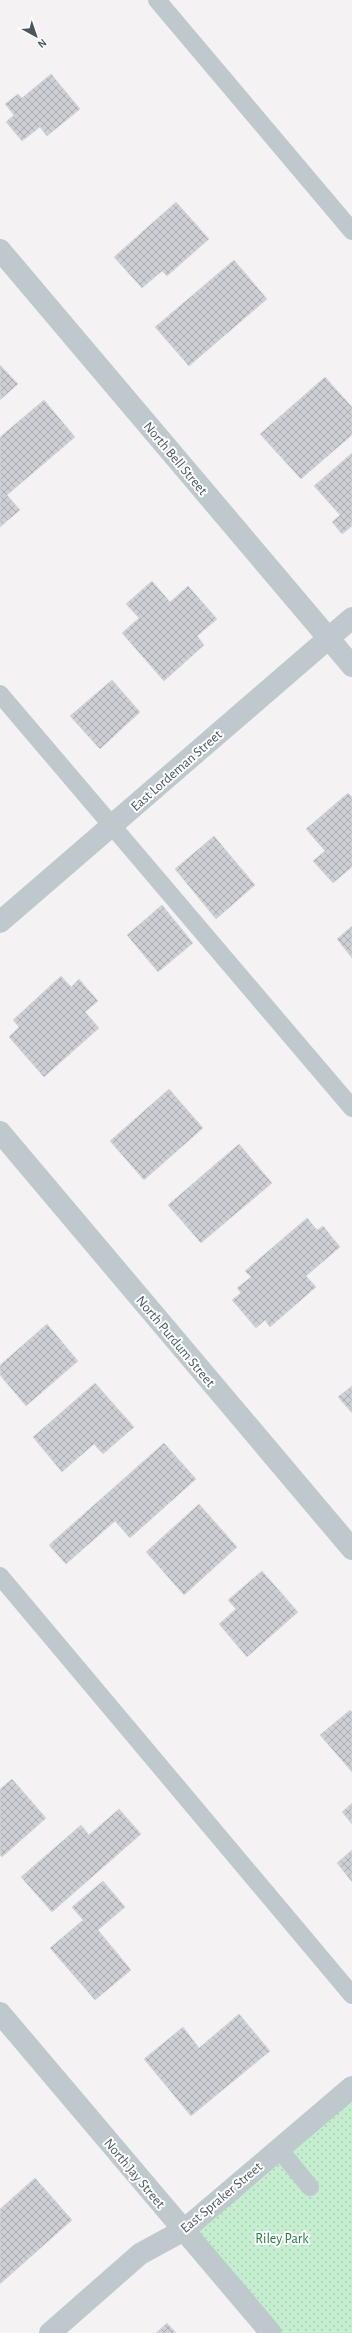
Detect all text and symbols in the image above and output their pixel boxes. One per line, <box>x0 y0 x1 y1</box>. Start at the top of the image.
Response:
north arrow <box>16 16 56 56</box>
text: N <box>36 37 49 50</box>
street label: North Bell Street <box>141 419 210 498</box>
street label: East Lordeman Street <box>128 727 225 814</box>
street label: North Purdum Street <box>133 1294 218 1390</box>
street label: North Jay Street <box>101 2136 168 2212</box>
street label: East Spraker Street <box>178 2159 266 2236</box>
park label: Riley Park <box>255 2232 309 2246</box>

